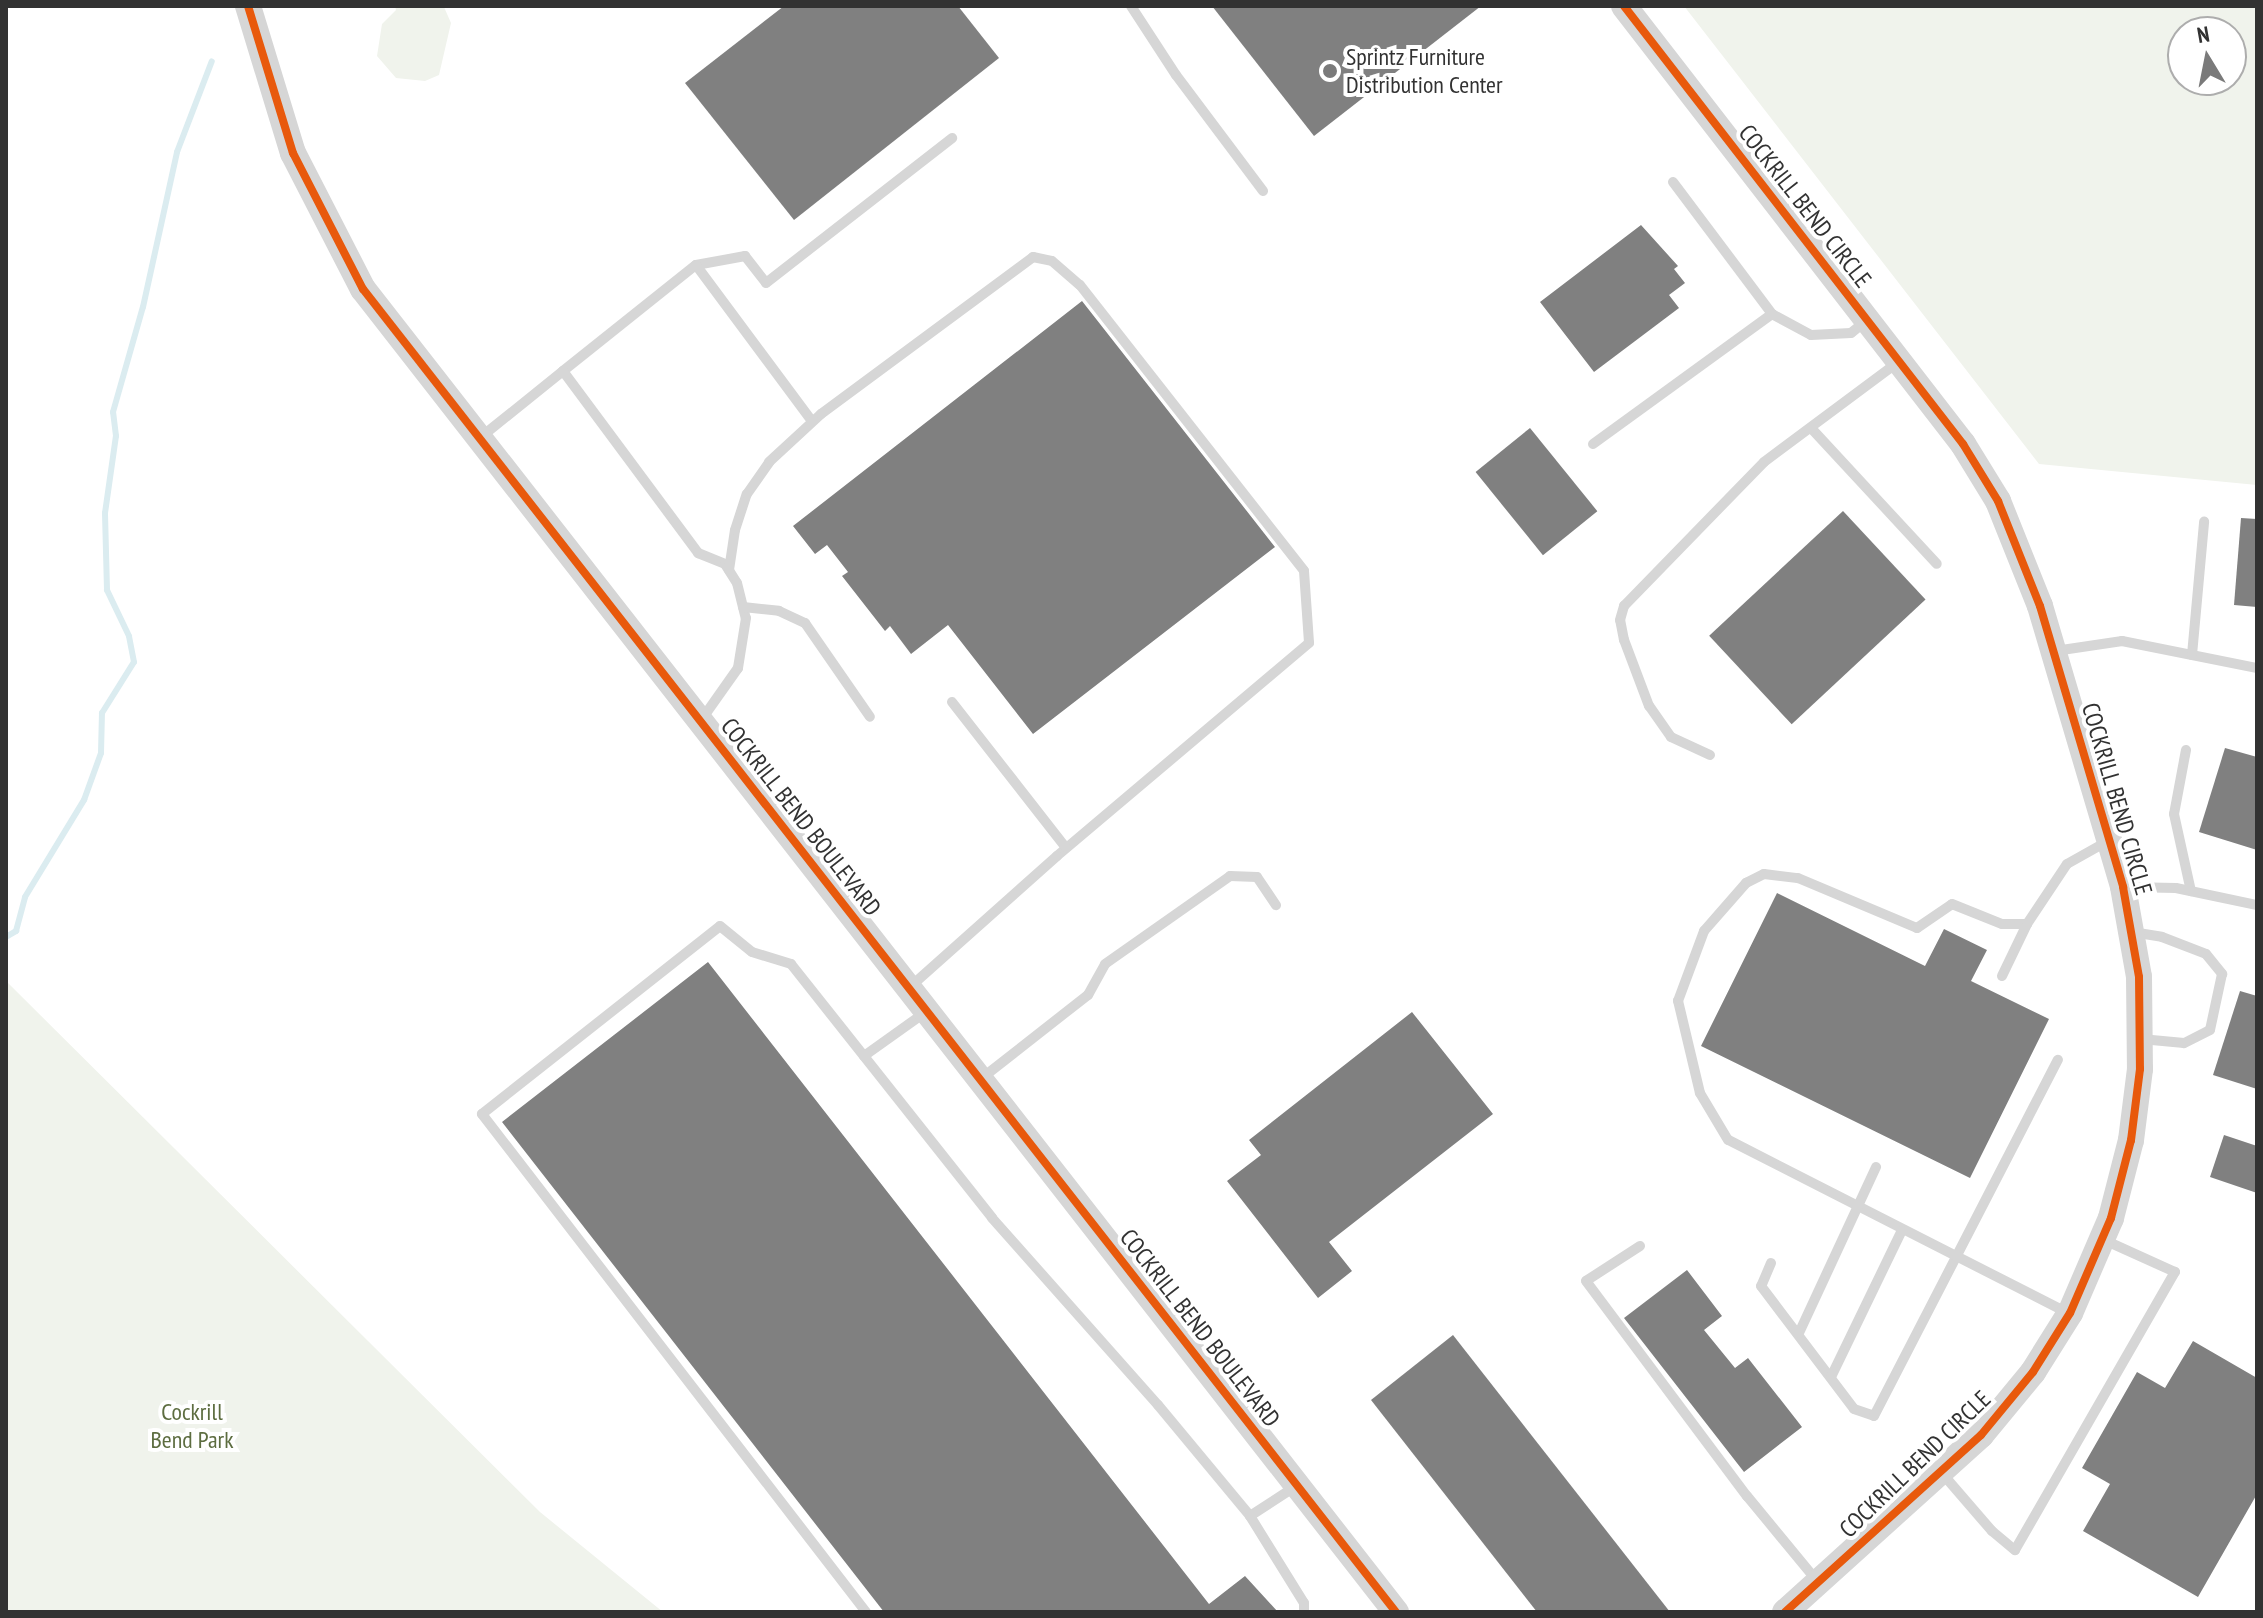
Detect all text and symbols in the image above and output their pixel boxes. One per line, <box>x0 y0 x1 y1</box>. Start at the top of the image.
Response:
north arrow <box>2167 16 2247 96</box>
text: N <box>2195 20 2211 49</box>
place label: Sprintz Furniture Distribution Center <box>1346 43 1503 99</box>
marker: Sprintz Furniture Distribution Center <box>1321 62 1339 80</box>
street label: COCKRILL BEND CIRCLE <box>1732 119 1878 293</box>
street label: COCKRILL BEND CIRCLE <box>2076 699 2158 899</box>
street label: COCKRILL BEND BOULEVARD <box>715 712 887 922</box>
street label: COCKRILL BEND BOULEVARD <box>1114 1223 1286 1433</box>
street label: COCKRILL BEND CIRCLE <box>1833 1384 1997 1544</box>
park label: Cockrill Bend Park <box>151 1398 233 1454</box>

